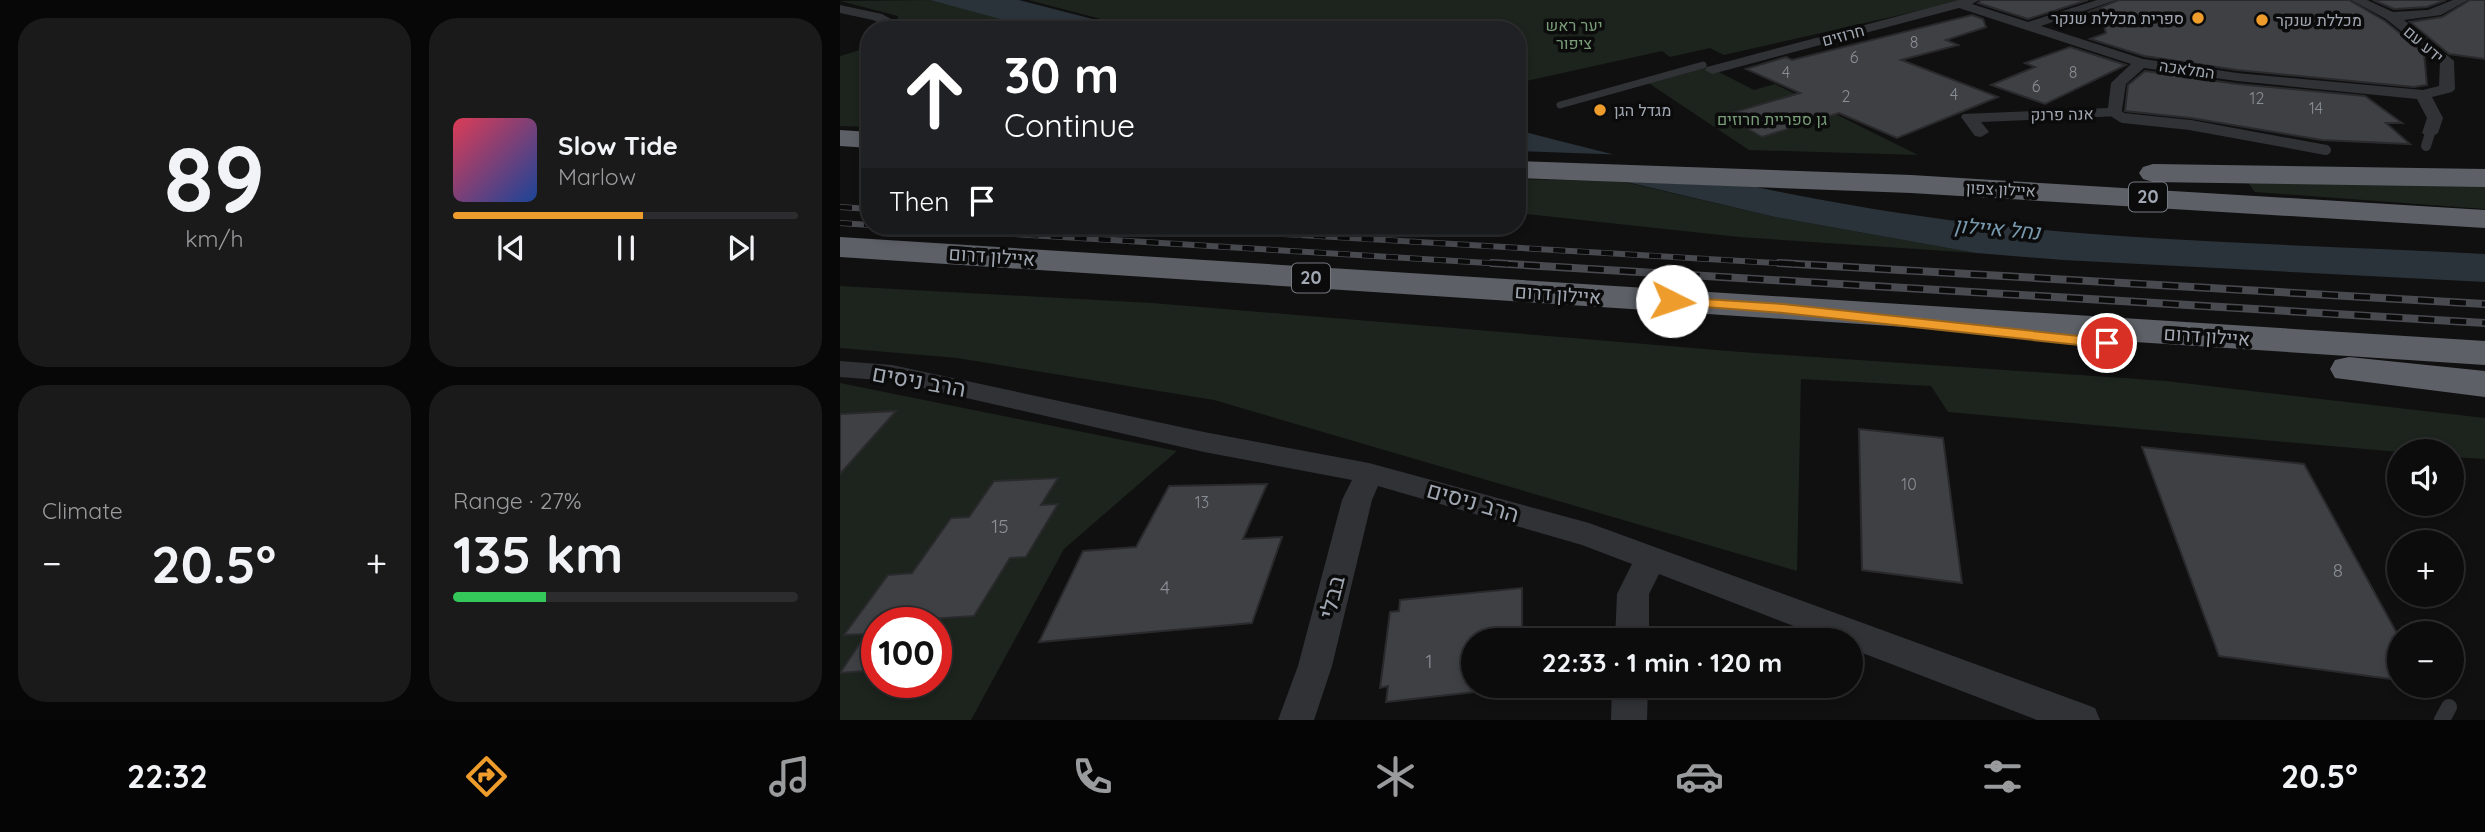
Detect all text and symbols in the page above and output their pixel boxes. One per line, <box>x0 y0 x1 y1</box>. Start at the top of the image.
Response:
place label: ספרית מכללת שנקר <box>2051 8 2184 28</box>
marker: ספרית מכללת שנקר <box>2190 10 2206 26</box>
place label: מכללת שנקר <box>2276 10 2362 30</box>
marker: מכללת שנקר <box>2254 12 2270 28</box>
park label: יער ראש ציפור <box>1545 15 1603 53</box>
street label: חרוזים <box>1820 20 1866 50</box>
street label: ידע עם <box>2400 21 2448 67</box>
house number: 8 <box>1910 32 1918 52</box>
text: 30 m <box>1004 44 1119 105</box>
house number: 6 <box>1850 47 1859 67</box>
icon: ahead <box>889 49 980 140</box>
street label: המלאכה <box>2158 55 2216 83</box>
house number: 4 <box>1782 62 1790 82</box>
house number: 8 <box>2069 62 2077 82</box>
house number: 6 <box>2032 76 2041 96</box>
house number: 4 <box>1950 84 1958 104</box>
house number: 2 <box>1842 86 1851 106</box>
house number: 12 <box>2250 88 2265 108</box>
house number: 14 <box>2309 98 2323 118</box>
place label: מגדל הגן <box>1614 100 1671 120</box>
marker: מגדל הגן <box>1592 102 1608 118</box>
street label: אנה פרנק <box>2030 103 2094 125</box>
text: Continue <box>1004 105 1135 145</box>
park label: גן ספריית חרוזים <box>1717 109 1827 129</box>
text: 89 <box>164 121 265 235</box>
text: Slow Tide <box>558 129 678 162</box>
text: Marlow <box>558 162 636 191</box>
street label: איילון צפון <box>1966 177 2036 201</box>
icon: arrive <box>963 182 1001 220</box>
road number: 20 <box>2129 182 2167 212</box>
text: Then <box>889 185 949 218</box>
water label: נחל איילון <box>1953 211 2042 245</box>
text: km/h <box>185 224 244 253</box>
icon: previous <box>492 229 530 267</box>
icon: pause <box>607 229 645 267</box>
icon: next <box>722 229 760 267</box>
street label: איילון דרום <box>948 241 1036 271</box>
road number: 20 <box>1292 264 1330 292</box>
position arrow <box>1635 264 1709 338</box>
street label: איילון דרום <box>1514 279 1602 309</box>
pin <box>2077 313 2137 373</box>
street label: איילון דרום <box>2163 321 2251 351</box>
icon: arrive <box>2088 324 2126 362</box>
street label: הרב ניסים <box>870 358 968 403</box>
map controls <box>2387 439 2464 698</box>
button: sound <box>2387 439 2464 516</box>
house number: 10 <box>1901 474 1917 494</box>
street label: הרב ניסים <box>1424 475 1523 529</box>
text: Range · 27% <box>453 486 582 515</box>
house number: 13 <box>1195 492 1209 512</box>
text: Climate <box>42 496 123 525</box>
house number: 15 <box>991 514 1009 538</box>
text: 135 km <box>453 521 623 586</box>
button: + <box>2387 530 2464 607</box>
text: 20.5° <box>151 531 276 596</box>
text: − <box>42 539 62 587</box>
text: + <box>366 539 387 587</box>
house number: 8 <box>2333 558 2343 582</box>
street label: בבלי <box>1312 573 1351 621</box>
house number: 4 <box>1160 575 1170 599</box>
speed limit sign: 100 <box>861 607 952 698</box>
button: − <box>2387 621 2464 698</box>
text: 22:33 · 1 min · 120 m <box>1542 646 1782 679</box>
house number: 1 <box>1425 649 1433 673</box>
icon: directions <box>462 752 511 801</box>
icon: music <box>765 752 814 801</box>
icon: phone <box>1068 752 1117 801</box>
icon: climate <box>1371 752 1420 801</box>
icon: car <box>1675 752 1724 801</box>
icon: filters <box>1978 752 2027 801</box>
text: 22:32 <box>127 756 208 796</box>
text: 20.5° <box>2281 756 2358 796</box>

